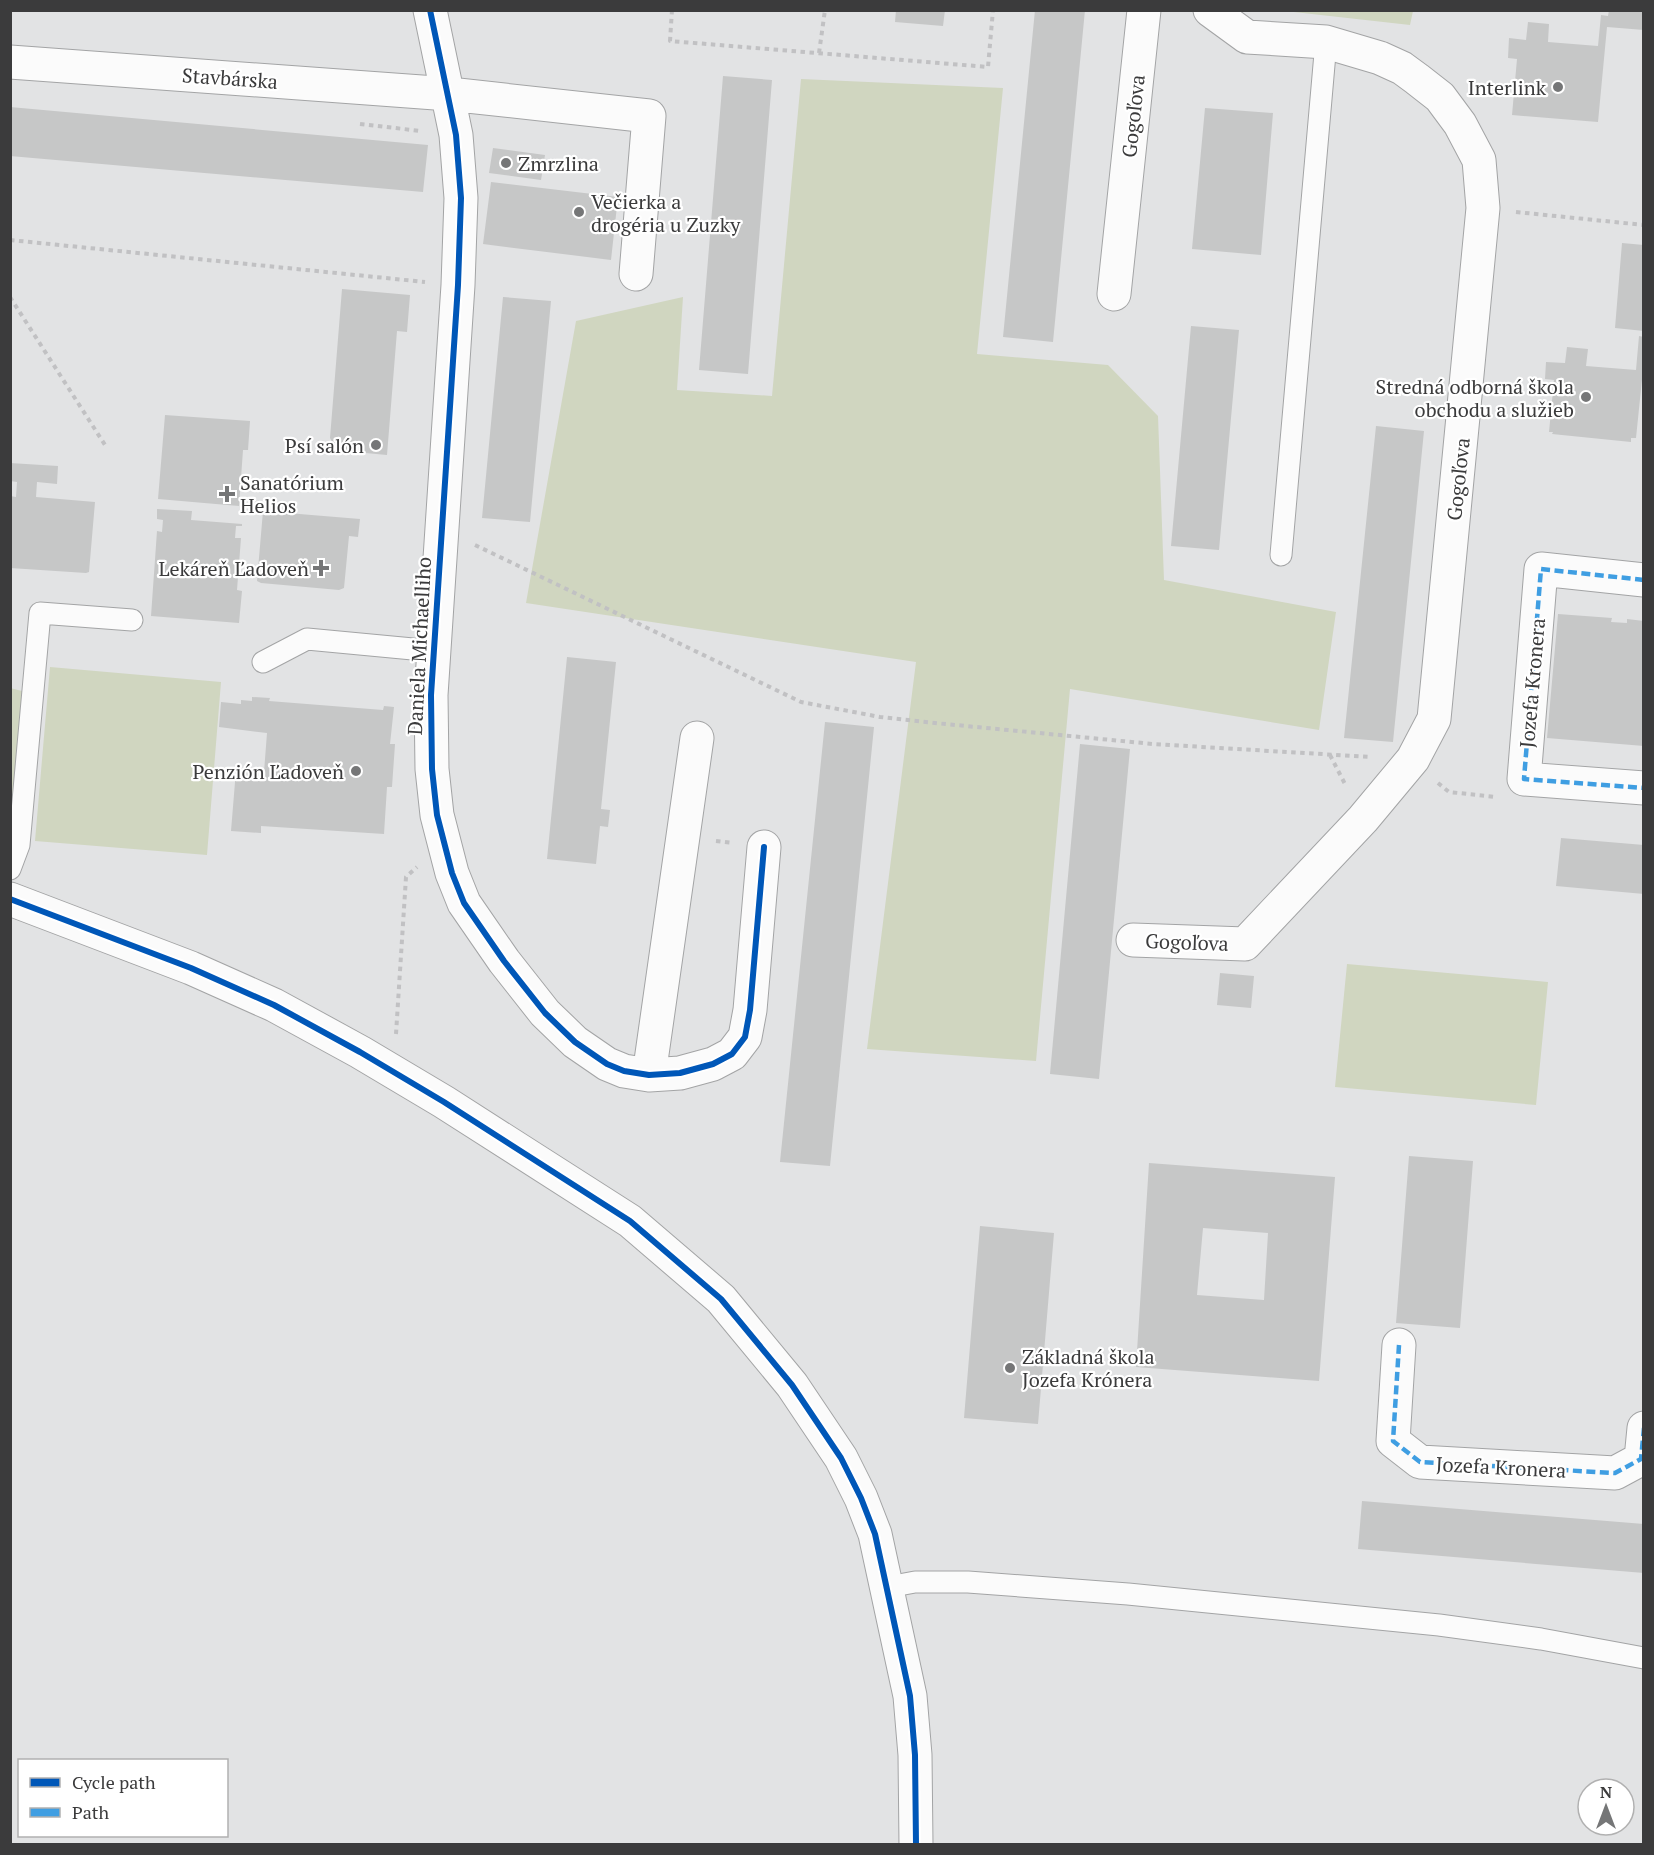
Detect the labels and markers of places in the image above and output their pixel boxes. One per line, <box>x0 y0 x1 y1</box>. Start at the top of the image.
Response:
place label: Interlink <box>1468 74 1547 101</box>
marker: Interlink <box>1551 80 1565 94</box>
place label: Zmrzlina <box>518 150 599 177</box>
marker: Zmrzlina <box>499 156 513 170</box>
place label: Večierka a drogéria u Zuzky <box>591 188 741 238</box>
marker: Večierka a drogéria u Zuzky <box>572 205 586 219</box>
place label: Stredná odborná škola obchodu a služieb <box>1376 373 1574 423</box>
marker: Stredná odborná škola obchodu a služieb <box>1579 390 1593 404</box>
place label: Psí salón <box>285 432 364 459</box>
marker: Psí salón <box>369 438 383 452</box>
place label: Sanatórium Helios <box>240 469 344 519</box>
marker: Sanatórium Helios <box>218 485 236 503</box>
place label: Lekáreň Ľadoveň <box>158 555 309 582</box>
marker: Lekáreň Ľadoveň <box>314 561 328 575</box>
place label: Penzión Ľadoveň <box>193 758 344 785</box>
marker: Penzión Ľadoveň <box>349 764 363 778</box>
place label: Základná škola Jozefa Krónera <box>1022 1343 1155 1393</box>
marker: Základná škola Jozefa Krónera <box>1003 1361 1017 1375</box>

